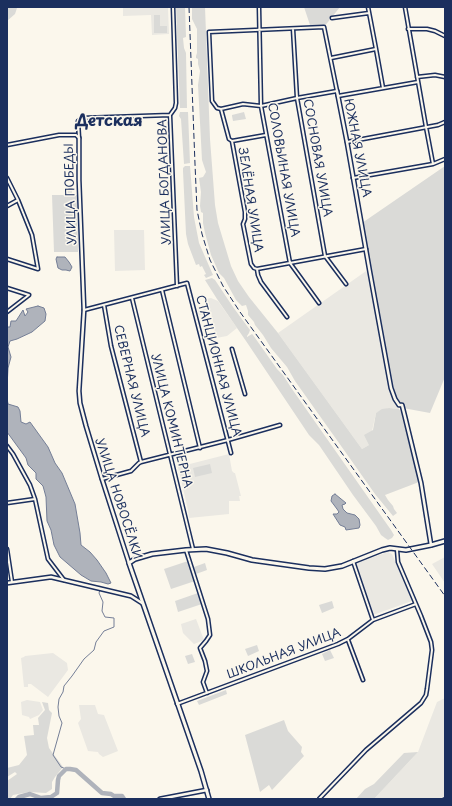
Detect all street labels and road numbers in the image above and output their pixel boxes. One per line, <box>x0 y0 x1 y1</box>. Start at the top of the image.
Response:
street label: СОСНОВАЯ УЛИЦА <box>300 98 334 218</box>
street label: ЮЖНАЯ УЛИЦА <box>340 98 374 198</box>
street label: СОЛОВЬИНАЯ УЛИЦА <box>264 102 302 238</box>
street label: УЛИЦА БОГДАНОВА <box>156 119 174 245</box>
street label: УЛИЦА ПОБЕДЫ <box>62 143 80 245</box>
street label: ЗЕЛЁНАЯ УЛИЦА <box>235 146 265 254</box>
street label: СТАНЦИОННАЯ УЛИЦА <box>192 294 244 438</box>
street label: СЕВЕРНАЯ УЛИЦА <box>110 323 152 439</box>
street label: УЛИЦА КОМИНТЕРНА <box>147 352 195 490</box>
street label: УЛИЦА НОВОСЁЛКИ <box>92 437 144 561</box>
street label: ШКОЛЬНАЯ УЛИЦА <box>225 626 343 682</box>

